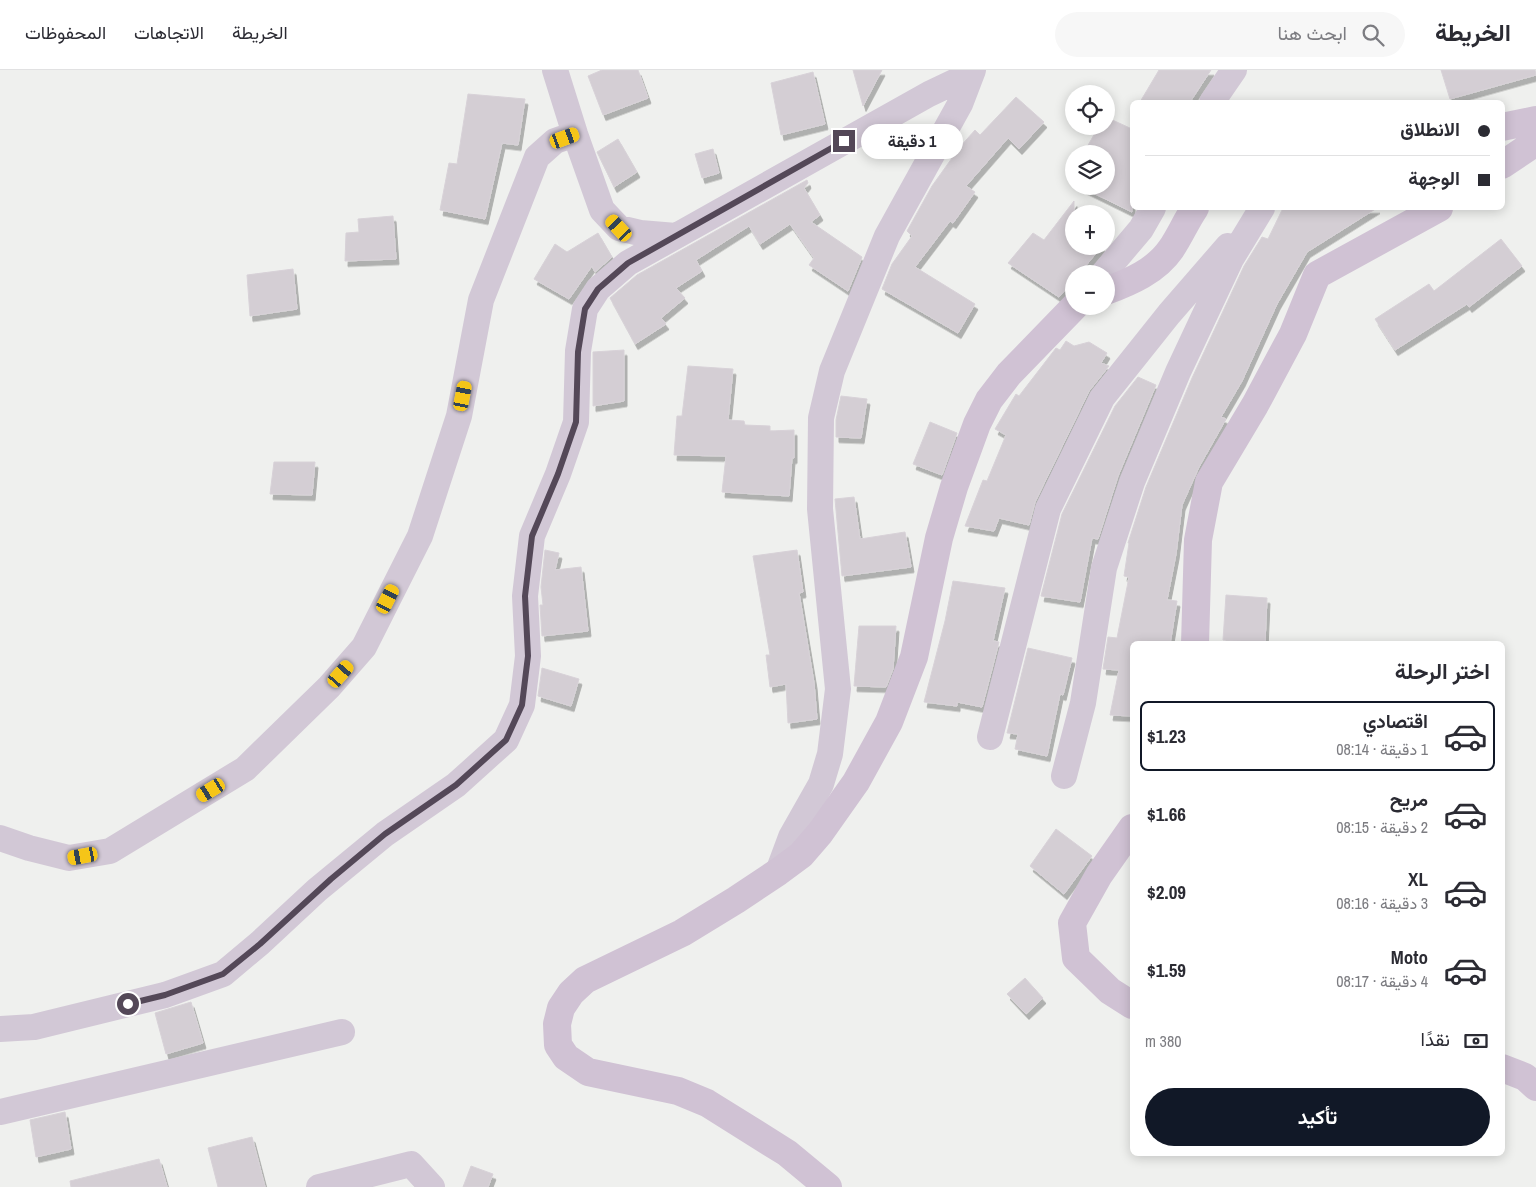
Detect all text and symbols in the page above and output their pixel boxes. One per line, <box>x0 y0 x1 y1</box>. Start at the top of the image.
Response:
search box <box>1055 12 1405 57</box>
text: الخريطة <box>1435 16 1511 48</box>
text: المحفوظات <box>25 20 106 45</box>
text: الاتجاهات <box>134 20 204 45</box>
text: الخريطة <box>232 20 288 45</box>
text: ابحث هنا <box>1277 20 1347 46</box>
icon: search <box>1359 21 1387 49</box>
map controls <box>1065 85 1115 315</box>
button: locate <box>1065 85 1115 135</box>
text: الانطلاق <box>1400 116 1460 142</box>
callout: 1 دقيقة <box>862 124 964 158</box>
car <box>548 126 581 150</box>
route end <box>833 130 855 152</box>
text: 1 دقيقة <box>888 130 936 152</box>
button: layers <box>1065 145 1115 195</box>
text: الوجهة <box>1408 165 1460 191</box>
button: + <box>1065 205 1115 255</box>
car <box>603 212 634 244</box>
button: − <box>1065 265 1115 315</box>
car <box>452 380 473 412</box>
car <box>374 582 401 616</box>
text: اختر الرحلة <box>1395 656 1490 686</box>
car <box>325 658 356 690</box>
text: اقتصادي <box>1363 708 1428 734</box>
icon: car <box>1443 714 1488 759</box>
text: $1.23 <box>1147 723 1186 749</box>
text: 1 دقيقة · 08:14 <box>1336 738 1428 760</box>
car <box>194 776 227 804</box>
text: مريح <box>1390 786 1428 812</box>
icon: car <box>1443 792 1488 837</box>
text: $1.66 <box>1147 801 1186 827</box>
text: 2 دقيقة · 08:15 <box>1336 816 1428 838</box>
car <box>66 846 99 866</box>
text: XL <box>1408 866 1428 892</box>
icon: car <box>1443 870 1488 915</box>
text: $2.09 <box>1147 879 1186 905</box>
text: 3 دقيقة · 08:16 <box>1336 892 1428 914</box>
text: Moto <box>1391 944 1428 970</box>
icon: car <box>1443 948 1488 993</box>
text: $1.59 <box>1147 957 1186 983</box>
text: 4 دقيقة · 08:17 <box>1336 970 1428 992</box>
route start <box>117 993 139 1015</box>
text: نقدًا <box>1421 1026 1450 1052</box>
icon: cash <box>1462 1027 1490 1055</box>
text: 380 m <box>1145 1030 1181 1052</box>
button: تأكيد <box>1145 1088 1490 1146</box>

